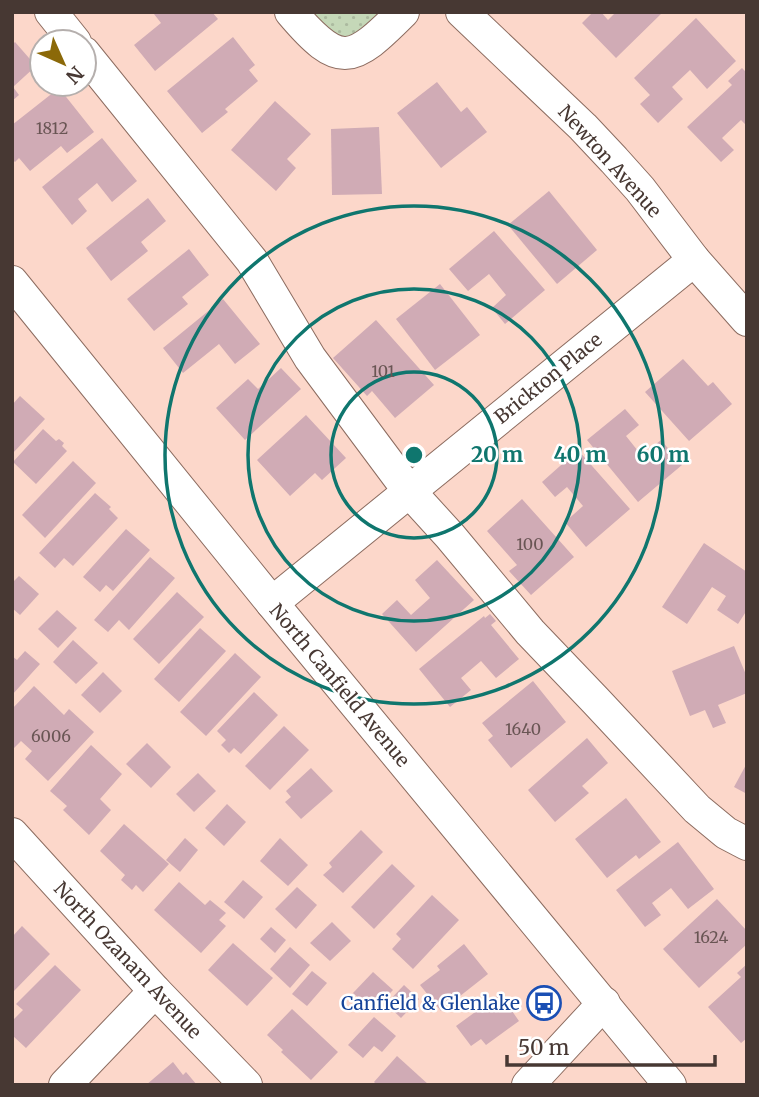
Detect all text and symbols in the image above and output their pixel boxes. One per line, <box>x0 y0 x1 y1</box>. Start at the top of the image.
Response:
north arrow <box>28 28 98 98</box>
text: N <box>61 61 89 89</box>
street label: Newton Avenue <box>553 100 667 222</box>
house number: 1812 <box>36 118 68 138</box>
street label: Brickton Place <box>489 327 607 429</box>
house number: 101 <box>371 361 395 381</box>
text: 20 m <box>471 441 523 468</box>
text: 40 m <box>553 441 607 468</box>
text: 60 m <box>637 441 689 468</box>
centre of rings <box>402 443 426 467</box>
house number: 100 <box>516 534 544 554</box>
street label: North Canfield Avenue <box>265 599 415 772</box>
house number: 1640 <box>505 719 541 739</box>
house number: 6006 <box>31 726 71 746</box>
street label: North Ozanam Avenue <box>49 877 207 1044</box>
house number: 1624 <box>694 927 728 947</box>
bus stop icon: Canfield & Glenlake <box>525 984 563 1022</box>
place label: Canfield & Glenlake <box>341 991 520 1015</box>
scale bar <box>507 1024 715 1068</box>
text: 50 m <box>518 1034 569 1061</box>

